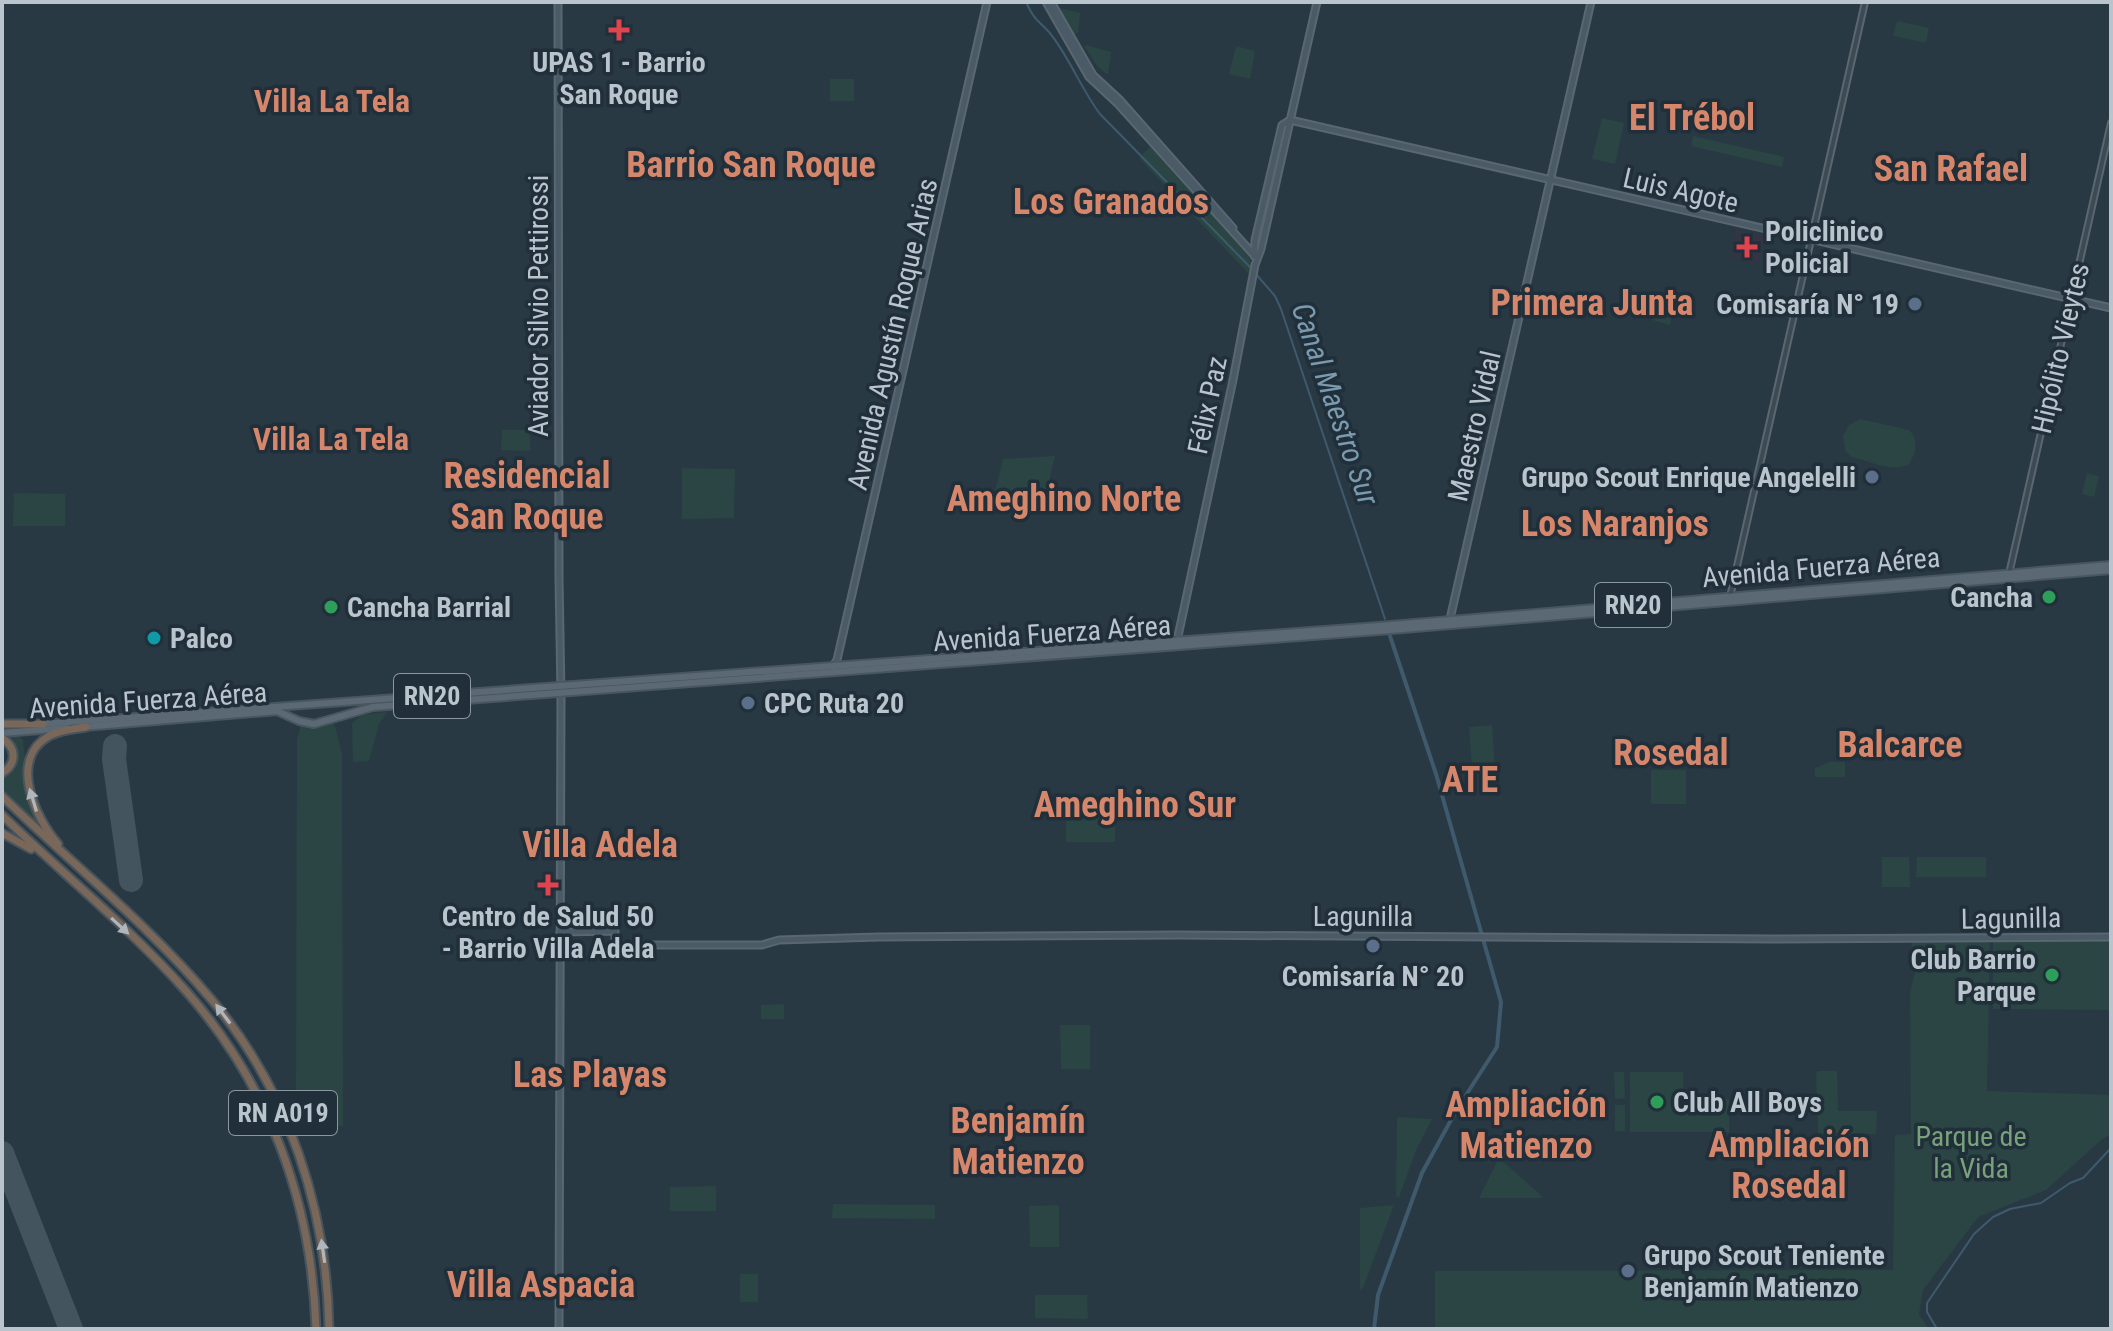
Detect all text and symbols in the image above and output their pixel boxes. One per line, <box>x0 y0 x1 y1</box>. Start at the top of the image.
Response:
marker: UPAS 1 - Barrio San Roque <box>608 19 630 41</box>
place label: UPAS 1 - Barrio San Roque <box>532 46 706 111</box>
district label: Villa La Tela <box>254 82 410 120</box>
district label: El Trébol <box>1629 97 1755 139</box>
district label: Barrio San Roque <box>626 144 876 186</box>
district label: San Rafael <box>1874 148 2028 190</box>
street label: Luis Agote <box>1620 161 1742 220</box>
street label: Aviador Silvio Pettirossi <box>522 175 555 437</box>
street label: Avenida Agustín Roque Arias <box>841 175 944 493</box>
district label: Los Granados <box>1013 181 1209 223</box>
place label: Policlinico Policial <box>1765 215 1883 280</box>
marker: Policlinico Policial <box>1736 236 1758 258</box>
street label: Hipólito Vieytes <box>2025 260 2096 437</box>
district label: Primera Junta <box>1490 282 1694 324</box>
place label: Comisaría N° 19 <box>1716 288 1899 321</box>
marker: Comisaría N° 19 <box>1906 295 1924 313</box>
water label: Canal Maestro Sur <box>1285 298 1387 511</box>
street label: Maestro Vidal <box>1441 348 1508 505</box>
street label: Félix Paz <box>1181 353 1234 457</box>
district label: Villa La Tela <box>253 420 409 458</box>
district label: Residencial San Roque <box>443 455 611 538</box>
place label: Grupo Scout Enrique Angelelli <box>1521 461 1856 494</box>
marker: Grupo Scout Enrique Angelelli <box>1863 468 1881 486</box>
district label: Ameghino Norte <box>947 478 1181 520</box>
district label: Los Naranjos <box>1521 503 1709 545</box>
street label: Avenida Fuerza Aérea <box>1701 541 1941 594</box>
place label: Cancha <box>1950 581 2033 614</box>
road number: RN20 <box>1595 583 1671 627</box>
marker: Cancha <box>2040 588 2058 606</box>
place label: Cancha Barrial <box>347 591 511 624</box>
marker: Cancha Barrial <box>322 598 340 616</box>
street label: Avenida Fuerza Aérea <box>932 609 1172 658</box>
place label: Palco <box>170 622 233 655</box>
marker: Palco <box>145 629 163 647</box>
road number: RN20 <box>394 674 470 718</box>
street label: Avenida Fuerza Aérea <box>28 676 268 725</box>
place label: CPC Ruta 20 <box>764 687 904 720</box>
marker: CPC Ruta 20 <box>739 694 757 712</box>
district label: Balcarce <box>1837 724 1963 766</box>
district label: Rosedal <box>1613 732 1729 774</box>
district label: ATE <box>1442 759 1498 801</box>
district label: Ameghino Sur <box>1034 784 1236 826</box>
one-way arrow <box>26 788 39 812</box>
district label: Villa Adela <box>522 824 678 866</box>
marker: Centro de Salud 50 - Barrio Villa Adela <box>537 874 559 896</box>
place label: Centro de Salud 50 - Barrio Villa Adela <box>442 900 654 965</box>
street label: Lagunilla <box>1313 900 1413 933</box>
street label: Lagunilla <box>1961 901 2061 936</box>
one-way arrow <box>110 916 129 935</box>
marker: Comisaría N° 20 <box>1364 937 1382 955</box>
place label: Club Barrio Parque <box>1910 943 2036 1008</box>
place label: Comisaría N° 20 <box>1282 960 1464 993</box>
marker: Club Barrio Parque <box>2043 966 2061 984</box>
one-way arrow <box>216 1004 232 1025</box>
district label: Las Playas <box>513 1054 667 1096</box>
district label: Ampliación Matienzo <box>1445 1084 1607 1167</box>
place label: Club All Boys <box>1673 1086 1822 1119</box>
road number: RN A019 <box>229 1091 337 1135</box>
marker: Club All Boys <box>1648 1093 1666 1111</box>
district label: Benjamín Matienzo <box>951 1100 1085 1183</box>
park label: Parque de la Vida <box>1915 1120 2027 1185</box>
district label: Ampliación Rosedal <box>1708 1124 1870 1207</box>
one-way arrow <box>316 1238 329 1263</box>
place label: Grupo Scout Teniente Benjamín Matienzo <box>1644 1239 1885 1304</box>
marker: Grupo Scout Teniente Benjamín Matienzo <box>1619 1262 1637 1280</box>
district label: Villa Aspacia <box>447 1264 635 1306</box>

